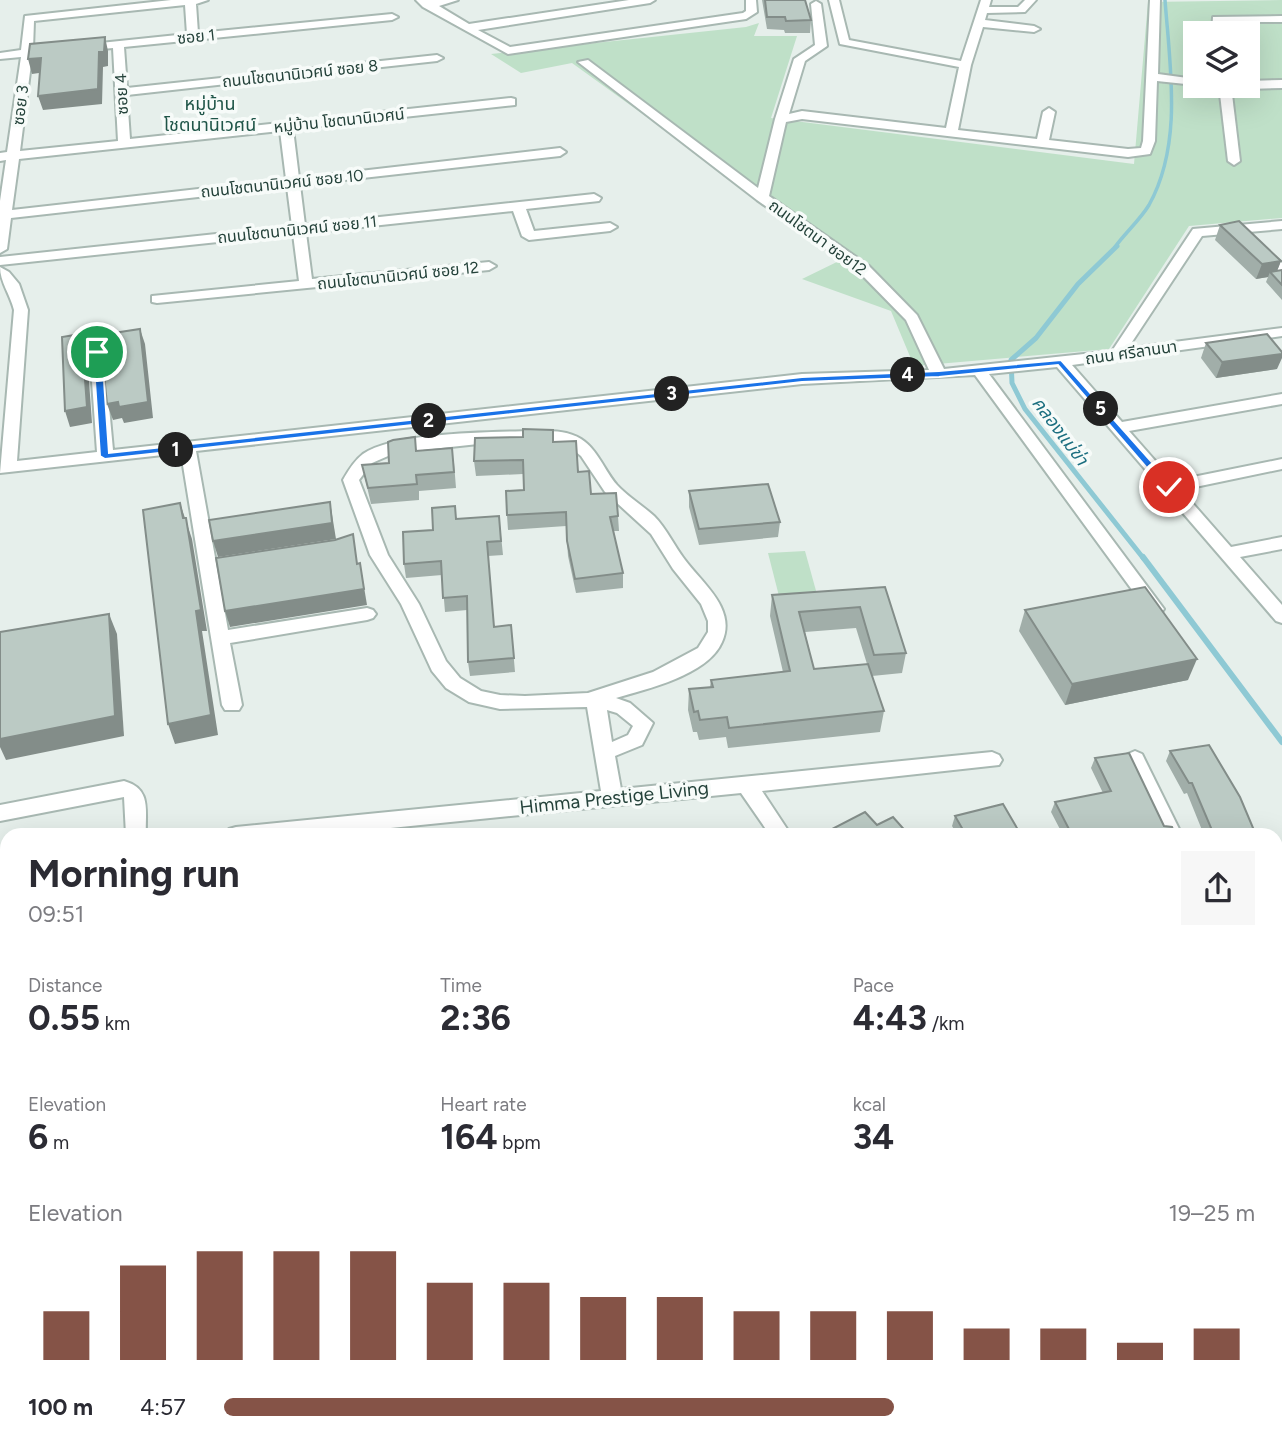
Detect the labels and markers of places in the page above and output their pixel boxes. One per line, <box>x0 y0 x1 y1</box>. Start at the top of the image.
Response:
pin <box>67 322 127 382</box>
pin: 4 <box>890 358 926 392</box>
pin: 3 <box>654 376 690 412</box>
pin: 5 <box>1084 392 1118 426</box>
pin: 2 <box>412 404 446 438</box>
pin: 1 <box>158 433 194 468</box>
pin <box>1139 457 1199 517</box>

